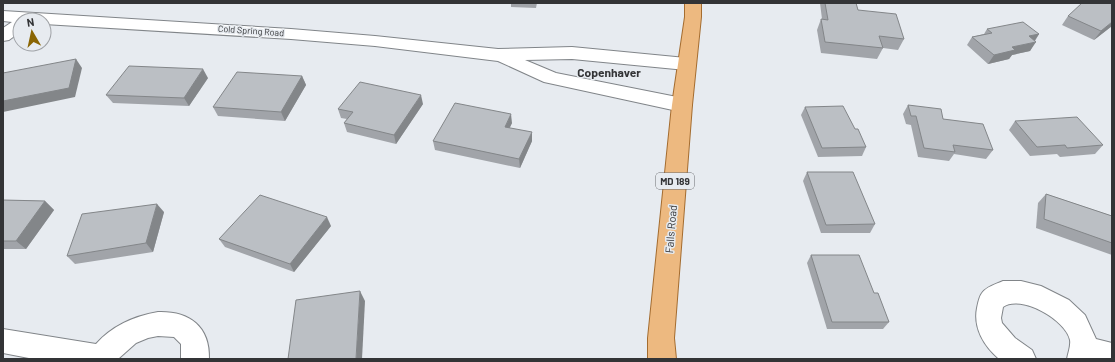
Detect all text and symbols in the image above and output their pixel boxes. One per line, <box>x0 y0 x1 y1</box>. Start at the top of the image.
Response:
north arrow <box>12 12 52 52</box>
text: N <box>26 15 35 29</box>
street label: Cold Spring Road <box>218 23 285 38</box>
district label: Copenhaver <box>577 65 641 79</box>
road number: MD 189 <box>656 173 694 189</box>
street label: Falls Road <box>662 204 679 254</box>

